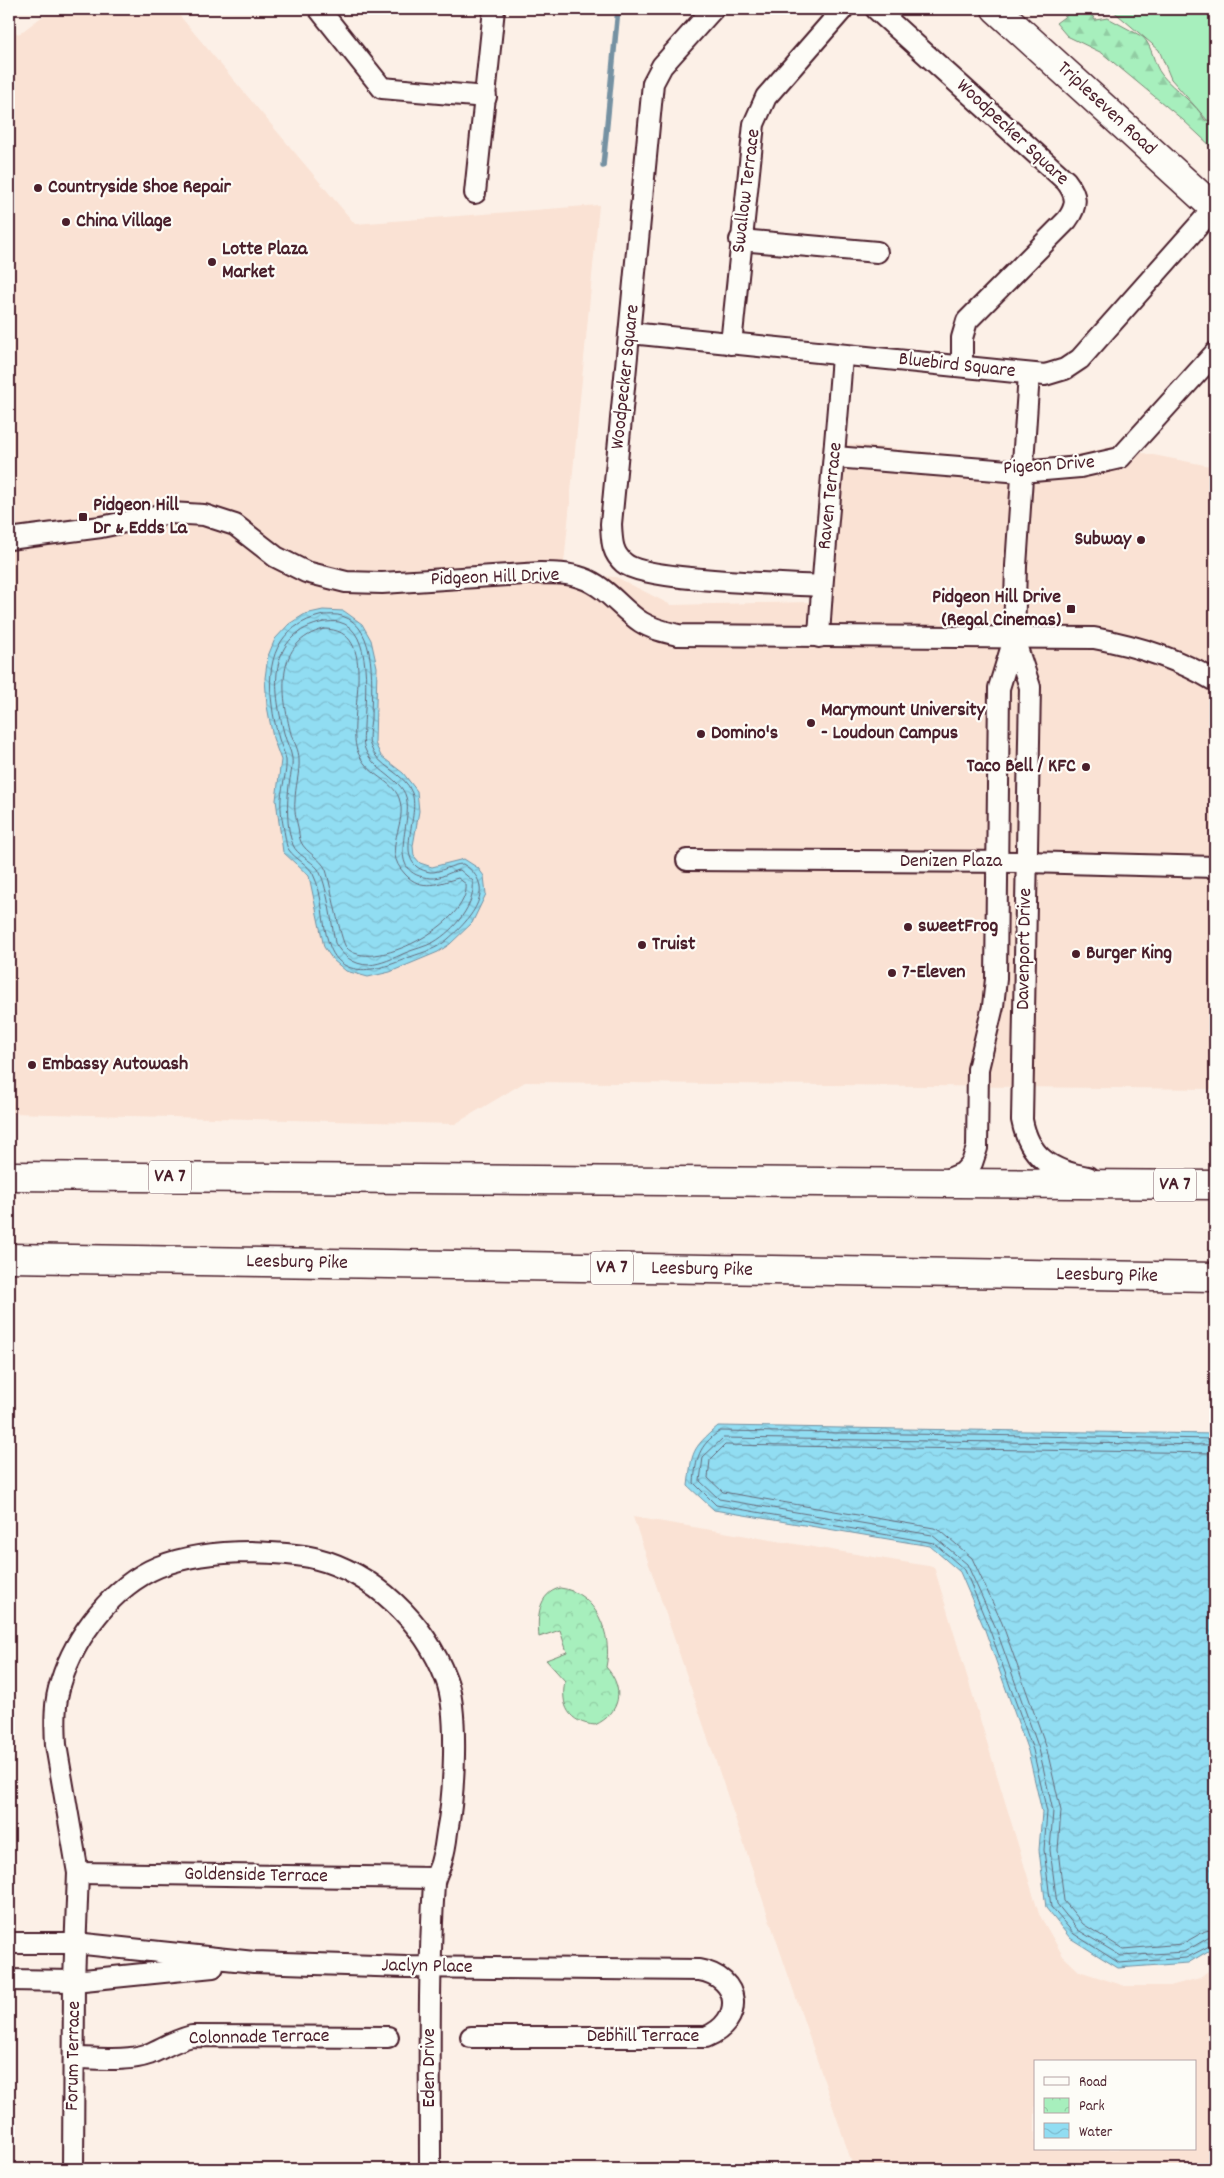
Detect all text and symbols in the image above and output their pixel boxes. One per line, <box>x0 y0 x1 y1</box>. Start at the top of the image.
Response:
street label: Tripleseven Road <box>1050 55 1162 163</box>
street label: Woodpecker Square <box>949 73 1075 193</box>
street label: Swallow Terrace <box>725 127 769 255</box>
place label: Countryside Shoe Repair <box>48 174 231 202</box>
marker: Countryside Shoe Repair <box>32 182 44 194</box>
place label: China Village <box>76 208 172 236</box>
marker: China Village <box>60 216 72 228</box>
place label: Lotte Plaza Market <box>222 236 308 287</box>
marker: Lotte Plaza Market <box>206 256 218 268</box>
street label: Woodpecker Square <box>604 303 648 451</box>
street label: Bluebird Square <box>897 346 1017 386</box>
street label: Raven Terrace <box>811 441 851 551</box>
street label: Pigeon Drive <box>1002 449 1096 483</box>
place label: Pidgeon Hill Dr & Edds La <box>93 492 188 543</box>
marker: Pidgeon Hill Dr & Edds La <box>77 511 89 523</box>
place label: Subway <box>1075 526 1132 554</box>
marker: Subway <box>1135 534 1147 546</box>
street label: Pidgeon Hill Drive <box>430 562 560 594</box>
place label: Pidgeon Hill Drive (Regal Cinemas) <box>932 584 1061 635</box>
marker: Pidgeon Hill Drive (Regal Cinemas) <box>1065 603 1077 615</box>
place label: Marymount University - Loudoun Campus <box>821 697 986 748</box>
marker: Marymount University - Loudoun Campus <box>805 717 817 729</box>
place label: Domino's <box>711 720 778 748</box>
marker: Domino's <box>695 728 707 740</box>
place label: Taco Bell / KFC <box>966 753 1076 781</box>
marker: Taco Bell / KFC <box>1080 761 1092 773</box>
street label: Denizen Plaza <box>900 848 1003 876</box>
street label: Davenport Drive <box>1010 888 1040 1010</box>
place label: sweetFrog <box>918 913 999 941</box>
marker: sweetFrog <box>902 921 914 933</box>
place label: Truist <box>652 931 696 959</box>
marker: Truist <box>636 939 648 951</box>
place label: Burger King <box>1086 940 1172 968</box>
marker: Burger King <box>1070 948 1082 960</box>
place label: 7-Eleven <box>902 959 966 987</box>
marker: 7-Eleven <box>886 967 898 979</box>
place label: Embassy Autowash <box>42 1051 188 1079</box>
marker: Embassy Autowash <box>26 1059 38 1071</box>
road number: VA 7 <box>149 1160 191 1194</box>
road number: VA 7 <box>1154 1168 1196 1202</box>
street label: Leesburg Pike <box>246 1248 348 1278</box>
road number: VA 7 <box>591 1252 633 1284</box>
street label: Leesburg Pike <box>651 1255 753 1285</box>
street label: Leesburg Pike <box>1056 1261 1158 1291</box>
street label: Goldenside Terrace <box>184 1861 328 1891</box>
street label: Jaclyn Place <box>381 1952 473 1982</box>
street label: Forum Terrace <box>59 2001 89 2111</box>
street label: Colonnade Terrace <box>188 2023 330 2053</box>
street label: Debhill Terrace <box>587 2023 699 2051</box>
street label: Eden Drive <box>416 2028 444 2108</box>
legend <box>1034 2060 1196 2150</box>
text: Road <box>1079 2072 1107 2094</box>
text: Park <box>1079 2096 1105 2118</box>
text: Water <box>1079 2122 1113 2144</box>

